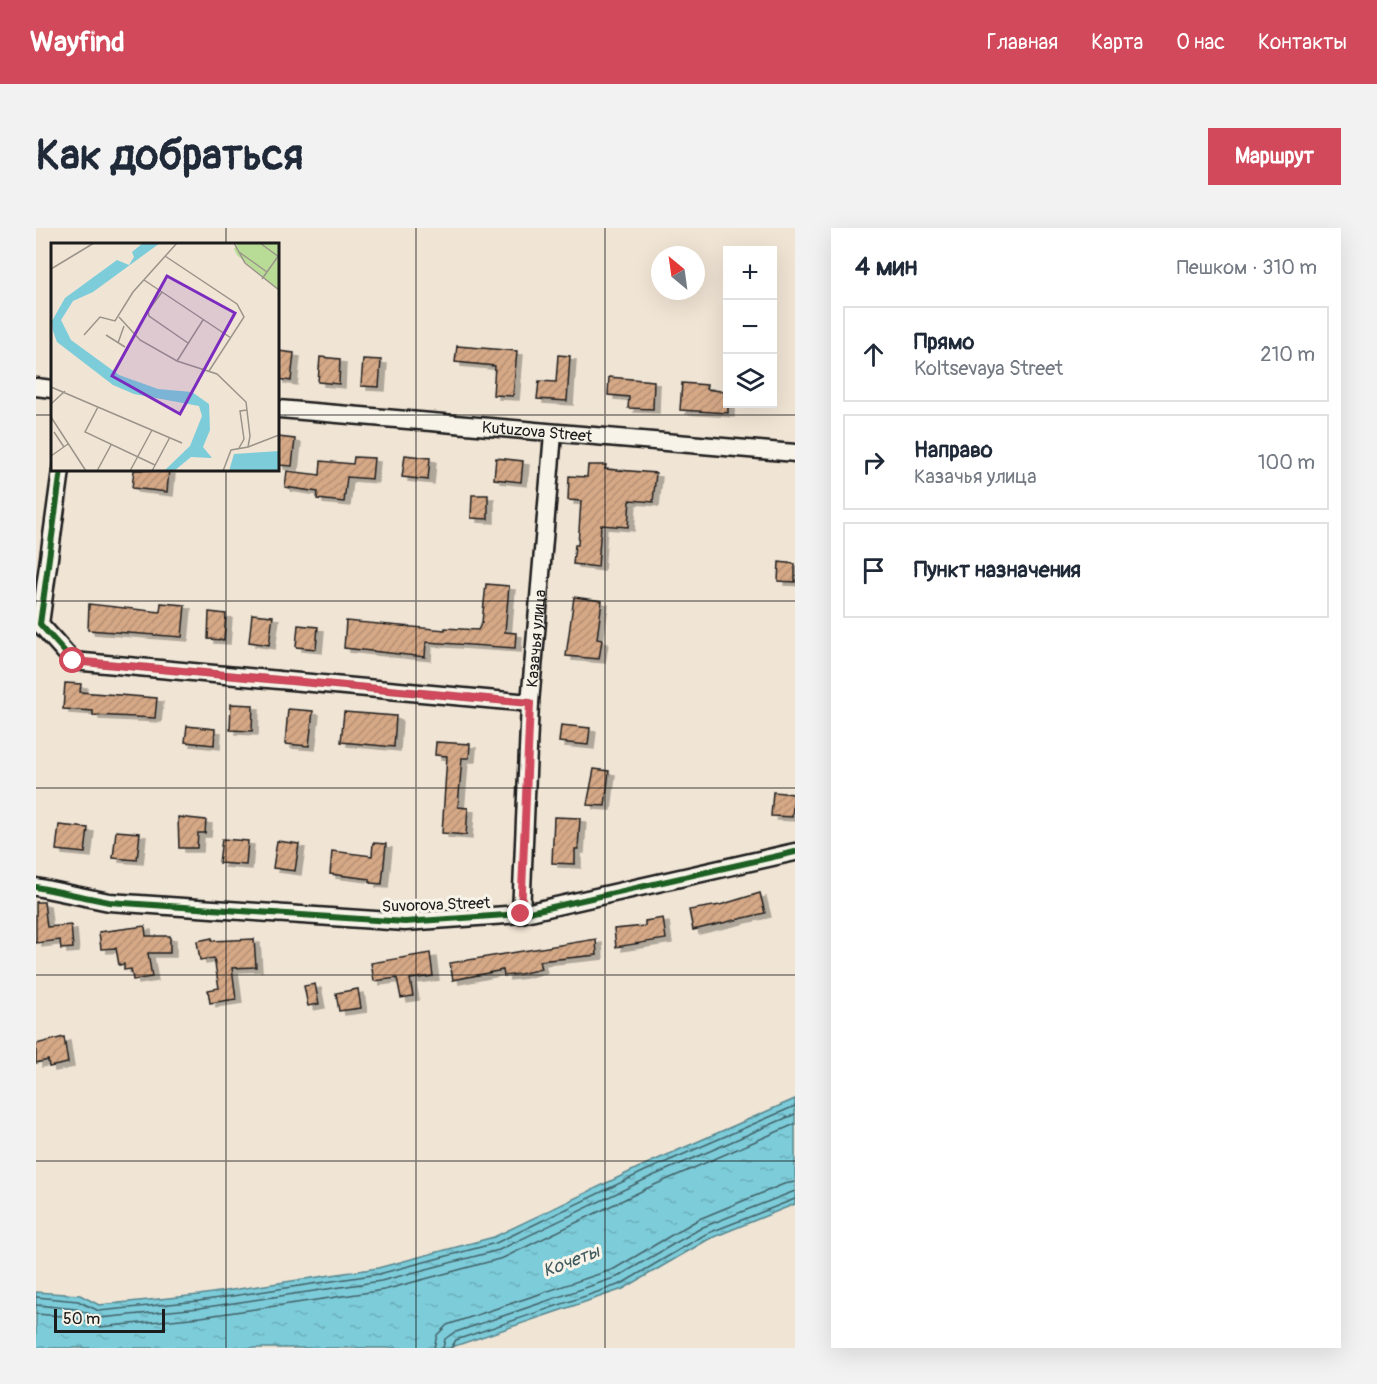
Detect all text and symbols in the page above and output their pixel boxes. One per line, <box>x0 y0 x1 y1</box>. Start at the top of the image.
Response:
text: Wayfind <box>30 25 125 60</box>
text: Главная <box>987 29 1058 56</box>
text: Карта <box>1091 29 1143 56</box>
text: О нас <box>1176 29 1225 56</box>
text: Контакты <box>1258 29 1347 56</box>
button: Маршрут <box>1208 128 1341 185</box>
text: Как добраться <box>36 130 303 182</box>
inset map <box>51 243 279 471</box>
north arrow <box>651 246 705 300</box>
map controls <box>723 246 777 408</box>
button: + <box>723 246 777 300</box>
text: 4 мин <box>855 251 917 283</box>
text: Пешком · 310 m <box>1177 255 1317 280</box>
button: − <box>723 300 777 354</box>
text: Прямо <box>914 328 974 356</box>
icon: ahead <box>857 338 890 371</box>
text: 210 m <box>1260 342 1315 367</box>
button: layers <box>723 354 777 408</box>
text: Koltsevaya Street <box>914 356 1063 381</box>
street label: Kutuzova Street <box>481 417 594 447</box>
text: Направо <box>914 436 993 464</box>
icon: right <box>857 446 890 479</box>
text: 100 m <box>1258 450 1315 475</box>
text: Казачья улица <box>914 464 1037 489</box>
icon: arrive <box>857 554 890 587</box>
text: Пункт назначения <box>914 556 1081 584</box>
street label: Казачья улица <box>522 589 551 688</box>
route start <box>59 647 85 673</box>
street label: Suvorova Street <box>381 893 491 917</box>
route end <box>507 900 533 926</box>
water label: Кочеты <box>540 1240 604 1283</box>
scale bar <box>54 1306 165 1334</box>
text: 50 m <box>63 1309 100 1329</box>

